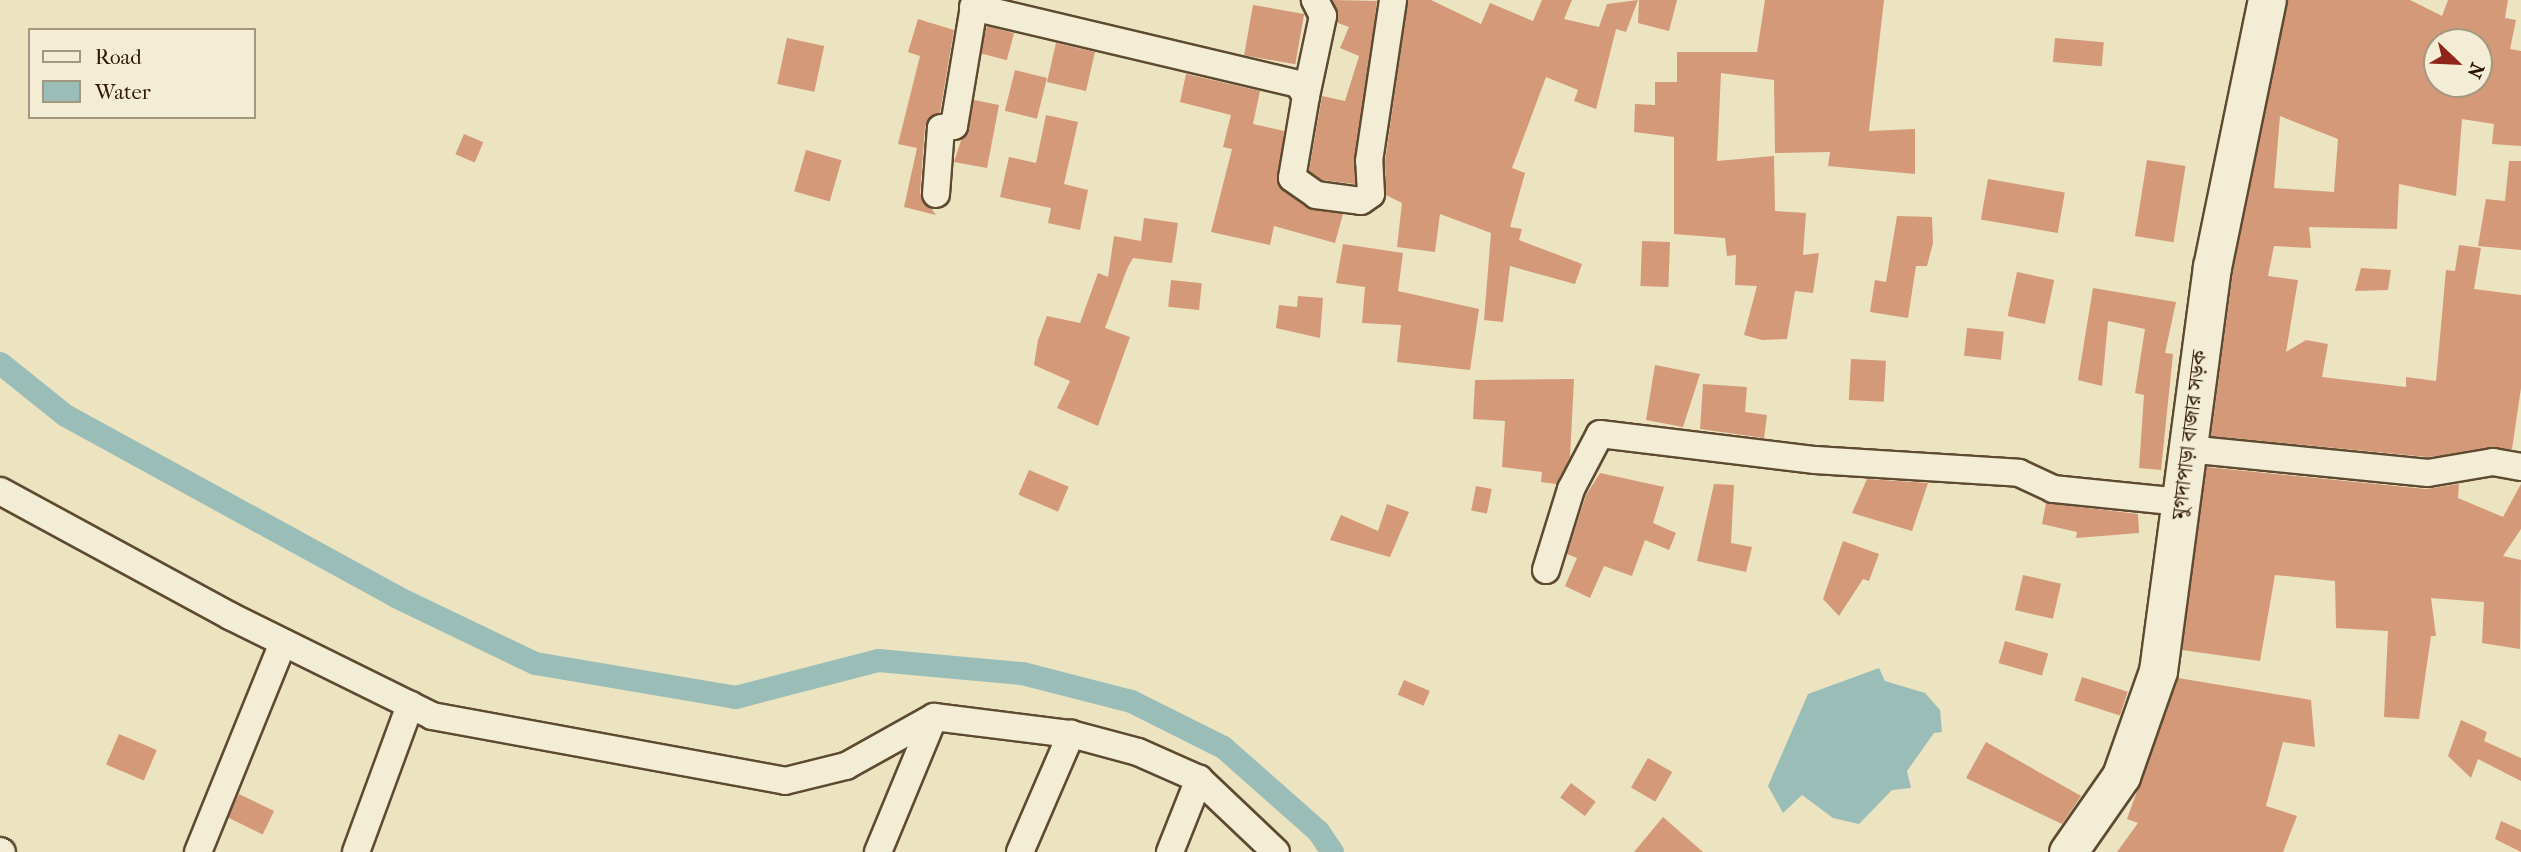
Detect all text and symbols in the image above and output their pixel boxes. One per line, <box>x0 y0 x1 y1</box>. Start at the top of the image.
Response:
legend <box>28 28 256 119</box>
north arrow <box>2423 28 2493 98</box>
text: Road <box>95 45 142 69</box>
text: N <box>2463 59 2488 81</box>
text: Water <box>95 80 151 104</box>
street label: মুগদাপাড়া বাজার সড়ক <box>2166 349 2212 521</box>

